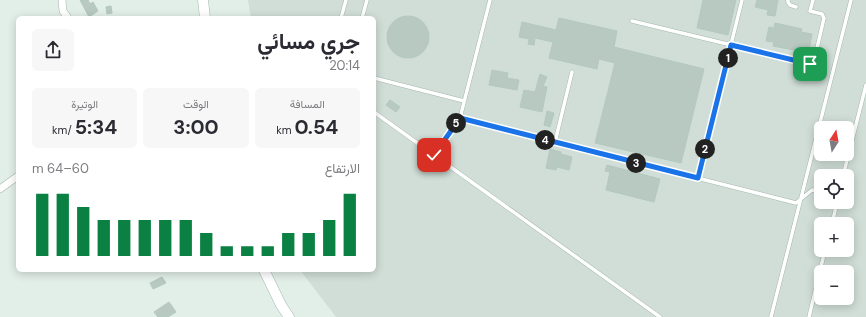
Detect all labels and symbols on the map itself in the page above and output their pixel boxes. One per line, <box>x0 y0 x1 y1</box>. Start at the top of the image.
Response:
pin <box>793 47 827 81</box>
pin: 1 <box>718 48 738 68</box>
pin: 5 <box>446 113 466 133</box>
north arrow <box>814 121 854 161</box>
pin: 4 <box>535 130 555 150</box>
pin <box>417 138 451 172</box>
pin: 2 <box>695 139 715 159</box>
pin: 3 <box>626 153 646 173</box>

